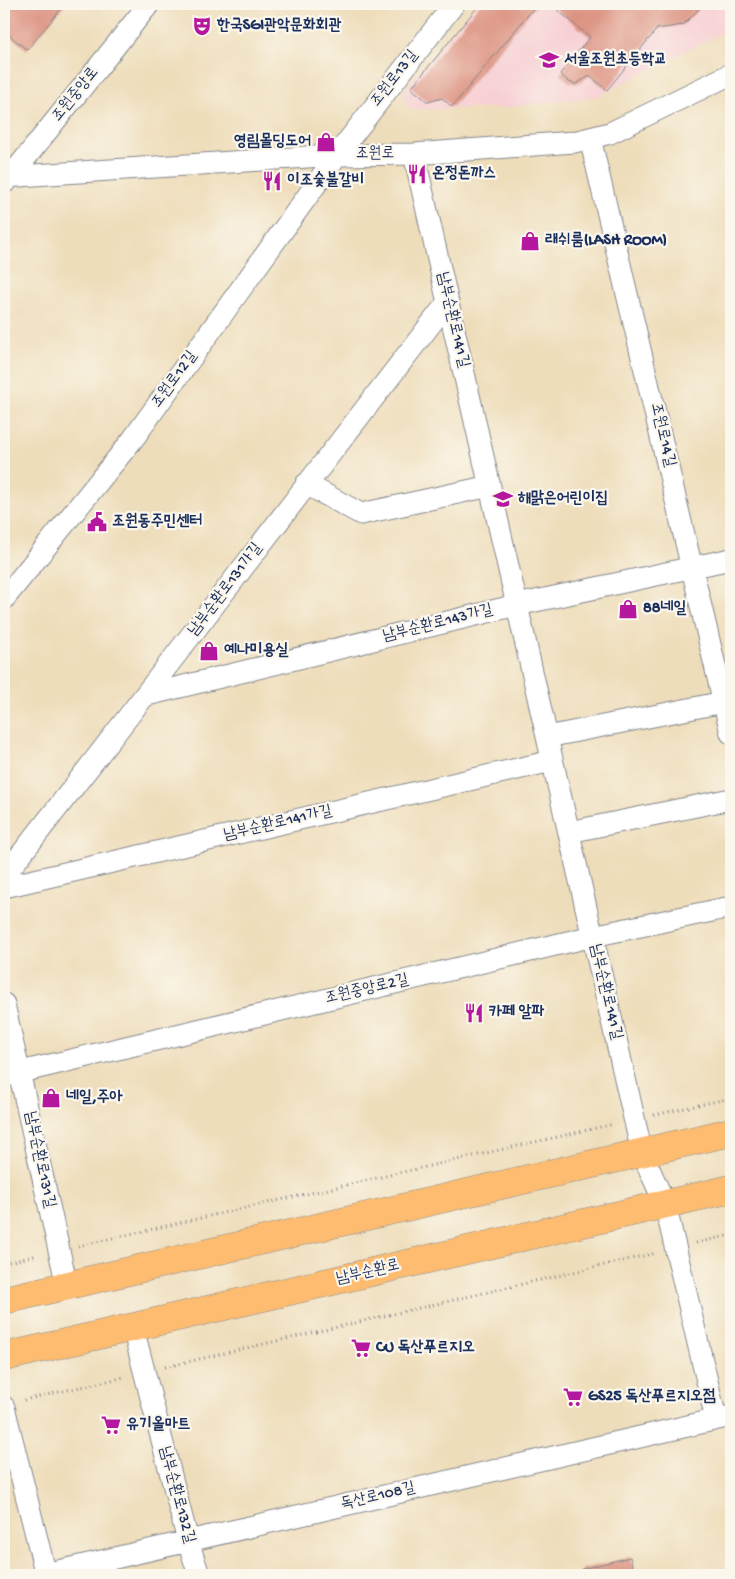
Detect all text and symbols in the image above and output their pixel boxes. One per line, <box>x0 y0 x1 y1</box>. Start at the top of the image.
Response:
theatre icon: 한국SGI관악문화회관 <box>191 15 213 37</box>
place label: 한국SGI관악문화회관 <box>216 16 341 36</box>
street label: 조원로13길 <box>367 47 423 111</box>
school or university icon: 서울조원초등학교 <box>538 49 560 71</box>
place label: 서울조원초등학교 <box>564 50 667 70</box>
street label: 조원중앙로 <box>48 64 104 126</box>
shop icon: 영림몰딩도어 <box>315 131 337 153</box>
place label: 영림몰딩도어 <box>234 132 311 152</box>
street label: 조원로 <box>356 145 394 164</box>
restaurant icon: 온정돈까스 <box>406 163 428 185</box>
place label: 온정돈까스 <box>432 165 496 184</box>
restaurant icon: 이조숯불갈비 <box>261 170 283 192</box>
place label: 이조숯불갈비 <box>287 171 364 191</box>
shop icon: 래쉬룸(LASH ROOM) <box>519 230 541 252</box>
place label: 래쉬룸(LASH ROOM) <box>545 231 667 251</box>
street label: 남부순환로141길 <box>432 270 473 370</box>
street label: 조원로12길 <box>148 348 202 412</box>
street label: 조원로14길 <box>645 401 679 469</box>
school or university icon: 해맑은어린이집 <box>492 488 514 510</box>
place label: 해맑은어린이집 <box>517 489 608 509</box>
public building icon: 조원동주민센터 <box>86 511 108 533</box>
place label: 조원동주민센터 <box>112 512 202 532</box>
street label: 남부순환로131가길 <box>184 539 267 640</box>
shop icon: 88네일 <box>617 598 639 620</box>
street label: 남부순환로143가길 <box>381 600 495 647</box>
place label: 88네일 <box>643 600 686 619</box>
shop icon: 예나미용실 <box>198 640 220 662</box>
place label: 예나미용실 <box>224 642 289 661</box>
street label: 남부순환로141가길 <box>222 801 334 846</box>
street label: 남부순환로141길 <box>585 942 626 1042</box>
street label: 조원중앙로2길 <box>323 971 411 1009</box>
restaurant icon: 카페 알파 <box>463 1002 485 1024</box>
place label: 카페 알파 <box>489 1003 544 1023</box>
shop icon: 네일,주아 <box>40 1087 62 1109</box>
place label: 네일,주아 <box>66 1089 123 1108</box>
street label: 남부순환로131길 <box>19 1110 60 1210</box>
street label: 남부순환로 <box>334 1256 401 1289</box>
supermarket icon: CU 독산푸르지오 <box>350 1337 372 1359</box>
place label: CU 독산푸르지오 <box>375 1339 475 1358</box>
supermarket icon: GS25 독산푸르지오점 <box>562 1386 584 1408</box>
place label: GS25 독산푸르지오점 <box>588 1388 716 1407</box>
supermarket icon: 유기올마트 <box>100 1414 122 1436</box>
place label: 유기올마트 <box>126 1415 191 1435</box>
street label: 남부순환로132길 <box>154 1444 199 1546</box>
street label: 독산로108길 <box>339 1479 417 1515</box>

